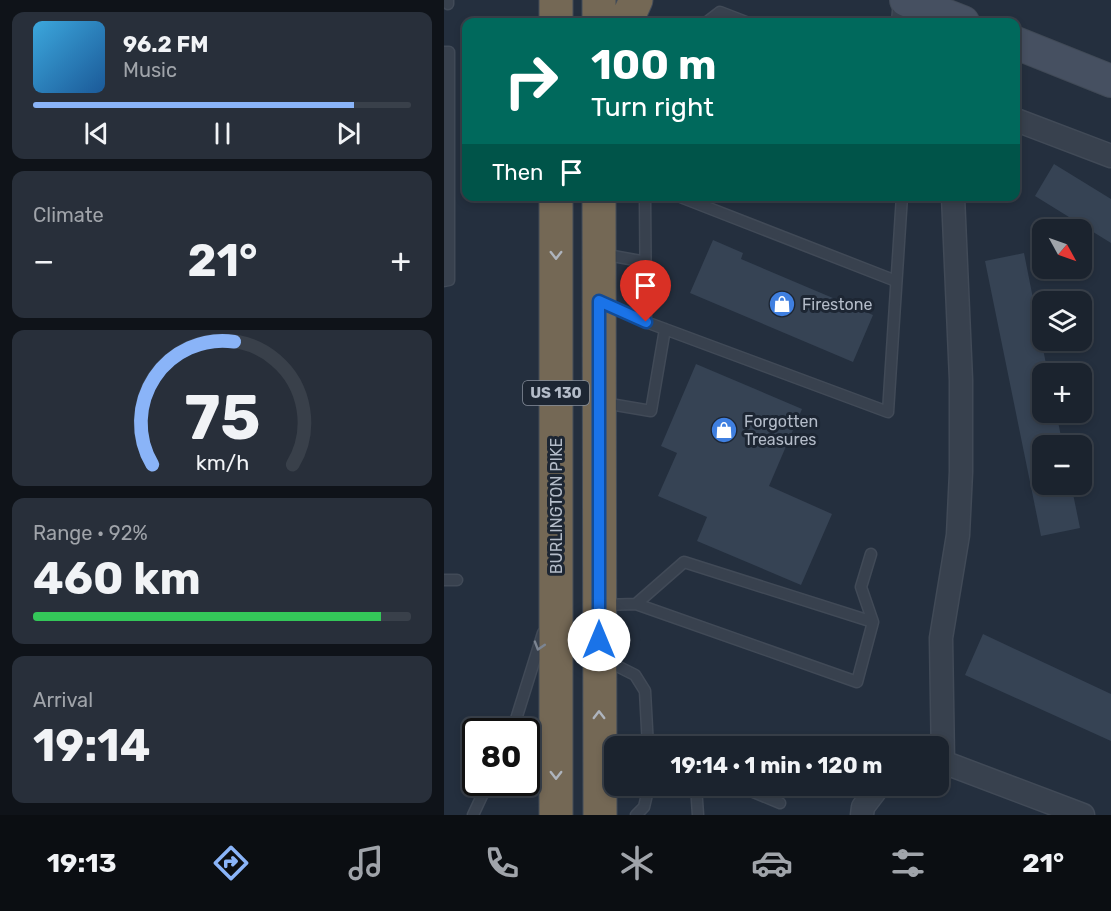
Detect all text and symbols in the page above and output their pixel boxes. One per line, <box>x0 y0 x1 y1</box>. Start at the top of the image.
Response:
text: 96.2 FM <box>123 31 208 58</box>
text: 100 m <box>591 40 716 90</box>
icon: right <box>492 42 570 120</box>
text: Music <box>123 58 177 82</box>
text: Turn right <box>591 91 714 123</box>
icon: previous <box>80 117 113 150</box>
icon: pause <box>206 117 239 150</box>
icon: next <box>332 117 365 150</box>
icon: arrive <box>555 156 588 189</box>
text: Then <box>492 159 543 186</box>
text: Climate <box>33 203 104 227</box>
north arrow <box>1032 219 1092 279</box>
map controls <box>1032 219 1092 495</box>
text: 21° <box>187 234 258 287</box>
text: − <box>33 241 54 280</box>
text: + <box>390 241 411 280</box>
one-way arrow <box>550 250 562 259</box>
pin <box>620 260 671 322</box>
icon: arrive <box>629 269 662 302</box>
shop icon: Firestone <box>767 289 797 319</box>
button: layers <box>1032 291 1092 351</box>
place label: Firestone <box>802 295 872 314</box>
button: + <box>1032 363 1092 423</box>
text: 75 <box>184 381 260 455</box>
road number: US 130 <box>523 381 589 405</box>
place label: Forgotten Treasures <box>744 412 818 449</box>
shop icon: Forgotten Treasures <box>709 415 739 445</box>
button: − <box>1032 435 1092 495</box>
street label: BURLINGTON PIKE <box>547 438 566 574</box>
text: km/h <box>195 450 249 475</box>
text: Range · 92% <box>33 521 148 545</box>
text: 460 km <box>33 552 201 605</box>
position arrow <box>567 608 631 672</box>
one-way arrow <box>534 640 546 651</box>
text: Arrival <box>33 688 93 712</box>
one-way arrow <box>593 710 605 719</box>
speed limit sign: 80 <box>462 718 540 796</box>
text: 19:14 <box>33 719 150 772</box>
text: 19:14 · 1 min · 120 m <box>671 752 882 779</box>
one-way arrow <box>550 770 562 779</box>
icon: directions <box>210 842 252 884</box>
icon: music <box>345 842 387 884</box>
icon: phone <box>481 842 523 884</box>
icon: climate <box>616 842 658 884</box>
icon: car <box>751 842 793 884</box>
icon: filters <box>887 842 929 884</box>
text: 19:13 <box>47 847 117 879</box>
text: 21° <box>1022 847 1064 879</box>

